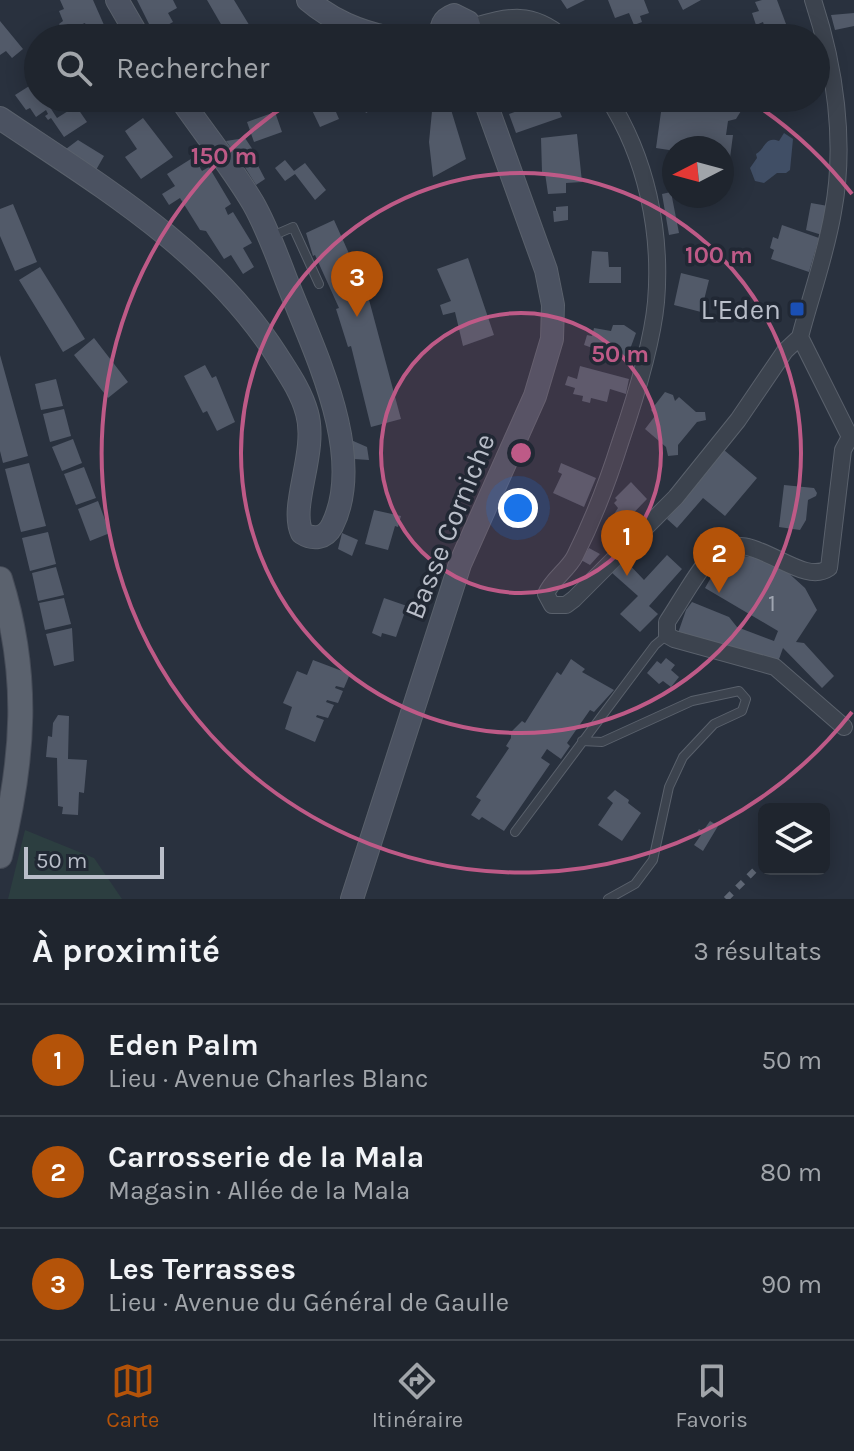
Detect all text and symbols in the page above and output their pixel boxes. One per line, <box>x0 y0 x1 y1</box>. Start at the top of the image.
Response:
search box <box>24 24 830 112</box>
icon: search <box>52 46 96 90</box>
text: Rechercher <box>116 50 269 86</box>
north arrow <box>662 136 734 208</box>
text: 150 m <box>191 142 257 170</box>
text: 100 m <box>685 241 753 269</box>
pin: 3 <box>331 251 383 317</box>
place label: L'Eden <box>701 293 781 326</box>
marker: L'Eden <box>788 300 806 318</box>
text: 50 m <box>591 340 649 368</box>
street label: Basse Corniche <box>397 429 502 624</box>
centre of rings <box>507 439 535 467</box>
your location <box>498 488 538 528</box>
pin: 1 <box>601 510 653 576</box>
pin: 2 <box>693 527 745 593</box>
house number: 1 <box>768 589 776 617</box>
map controls <box>758 803 830 875</box>
button: layers <box>758 803 830 875</box>
scale bar <box>24 843 164 879</box>
text: 50 m <box>36 848 87 874</box>
text: À proximité <box>32 931 220 971</box>
text: 3 résultats <box>694 936 822 967</box>
text: Eden Palm <box>108 1027 259 1063</box>
text: 1 <box>53 1045 63 1076</box>
text: 50 m <box>761 1045 822 1076</box>
text: Lieu · Avenue Charles Blanc <box>108 1063 428 1094</box>
text: Carrosserie de la Mala <box>108 1139 424 1175</box>
text: 2 <box>50 1157 66 1188</box>
text: 80 m <box>760 1157 822 1188</box>
text: Magasin · Allée de la Mala <box>108 1175 410 1206</box>
text: Les Terrasses <box>108 1251 296 1287</box>
text: 3 <box>50 1269 66 1300</box>
text: 90 m <box>761 1269 822 1300</box>
text: Lieu · Avenue du Général de Gaulle <box>108 1287 509 1318</box>
tab: Carte <box>106 1359 159 1433</box>
tab: Itinéraire <box>372 1359 463 1433</box>
tab: Favoris <box>676 1359 748 1433</box>

